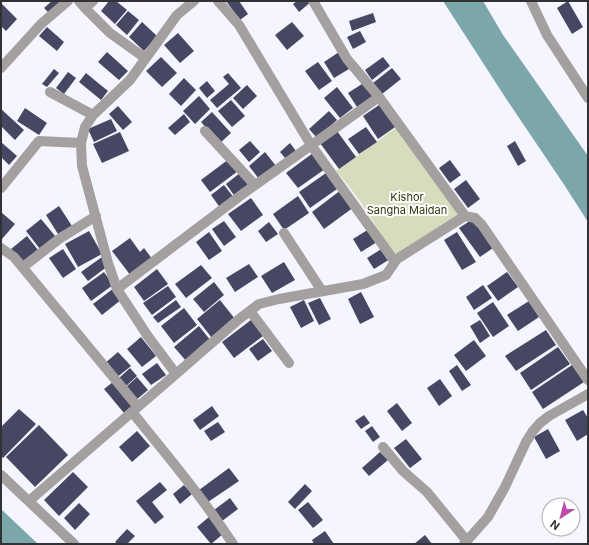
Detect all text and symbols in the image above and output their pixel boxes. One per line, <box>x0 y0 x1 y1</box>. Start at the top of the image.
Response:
park label: Kishor Sangha Maidan <box>367 190 447 217</box>
north arrow <box>541 497 581 537</box>
text: N <box>548 517 563 533</box>

